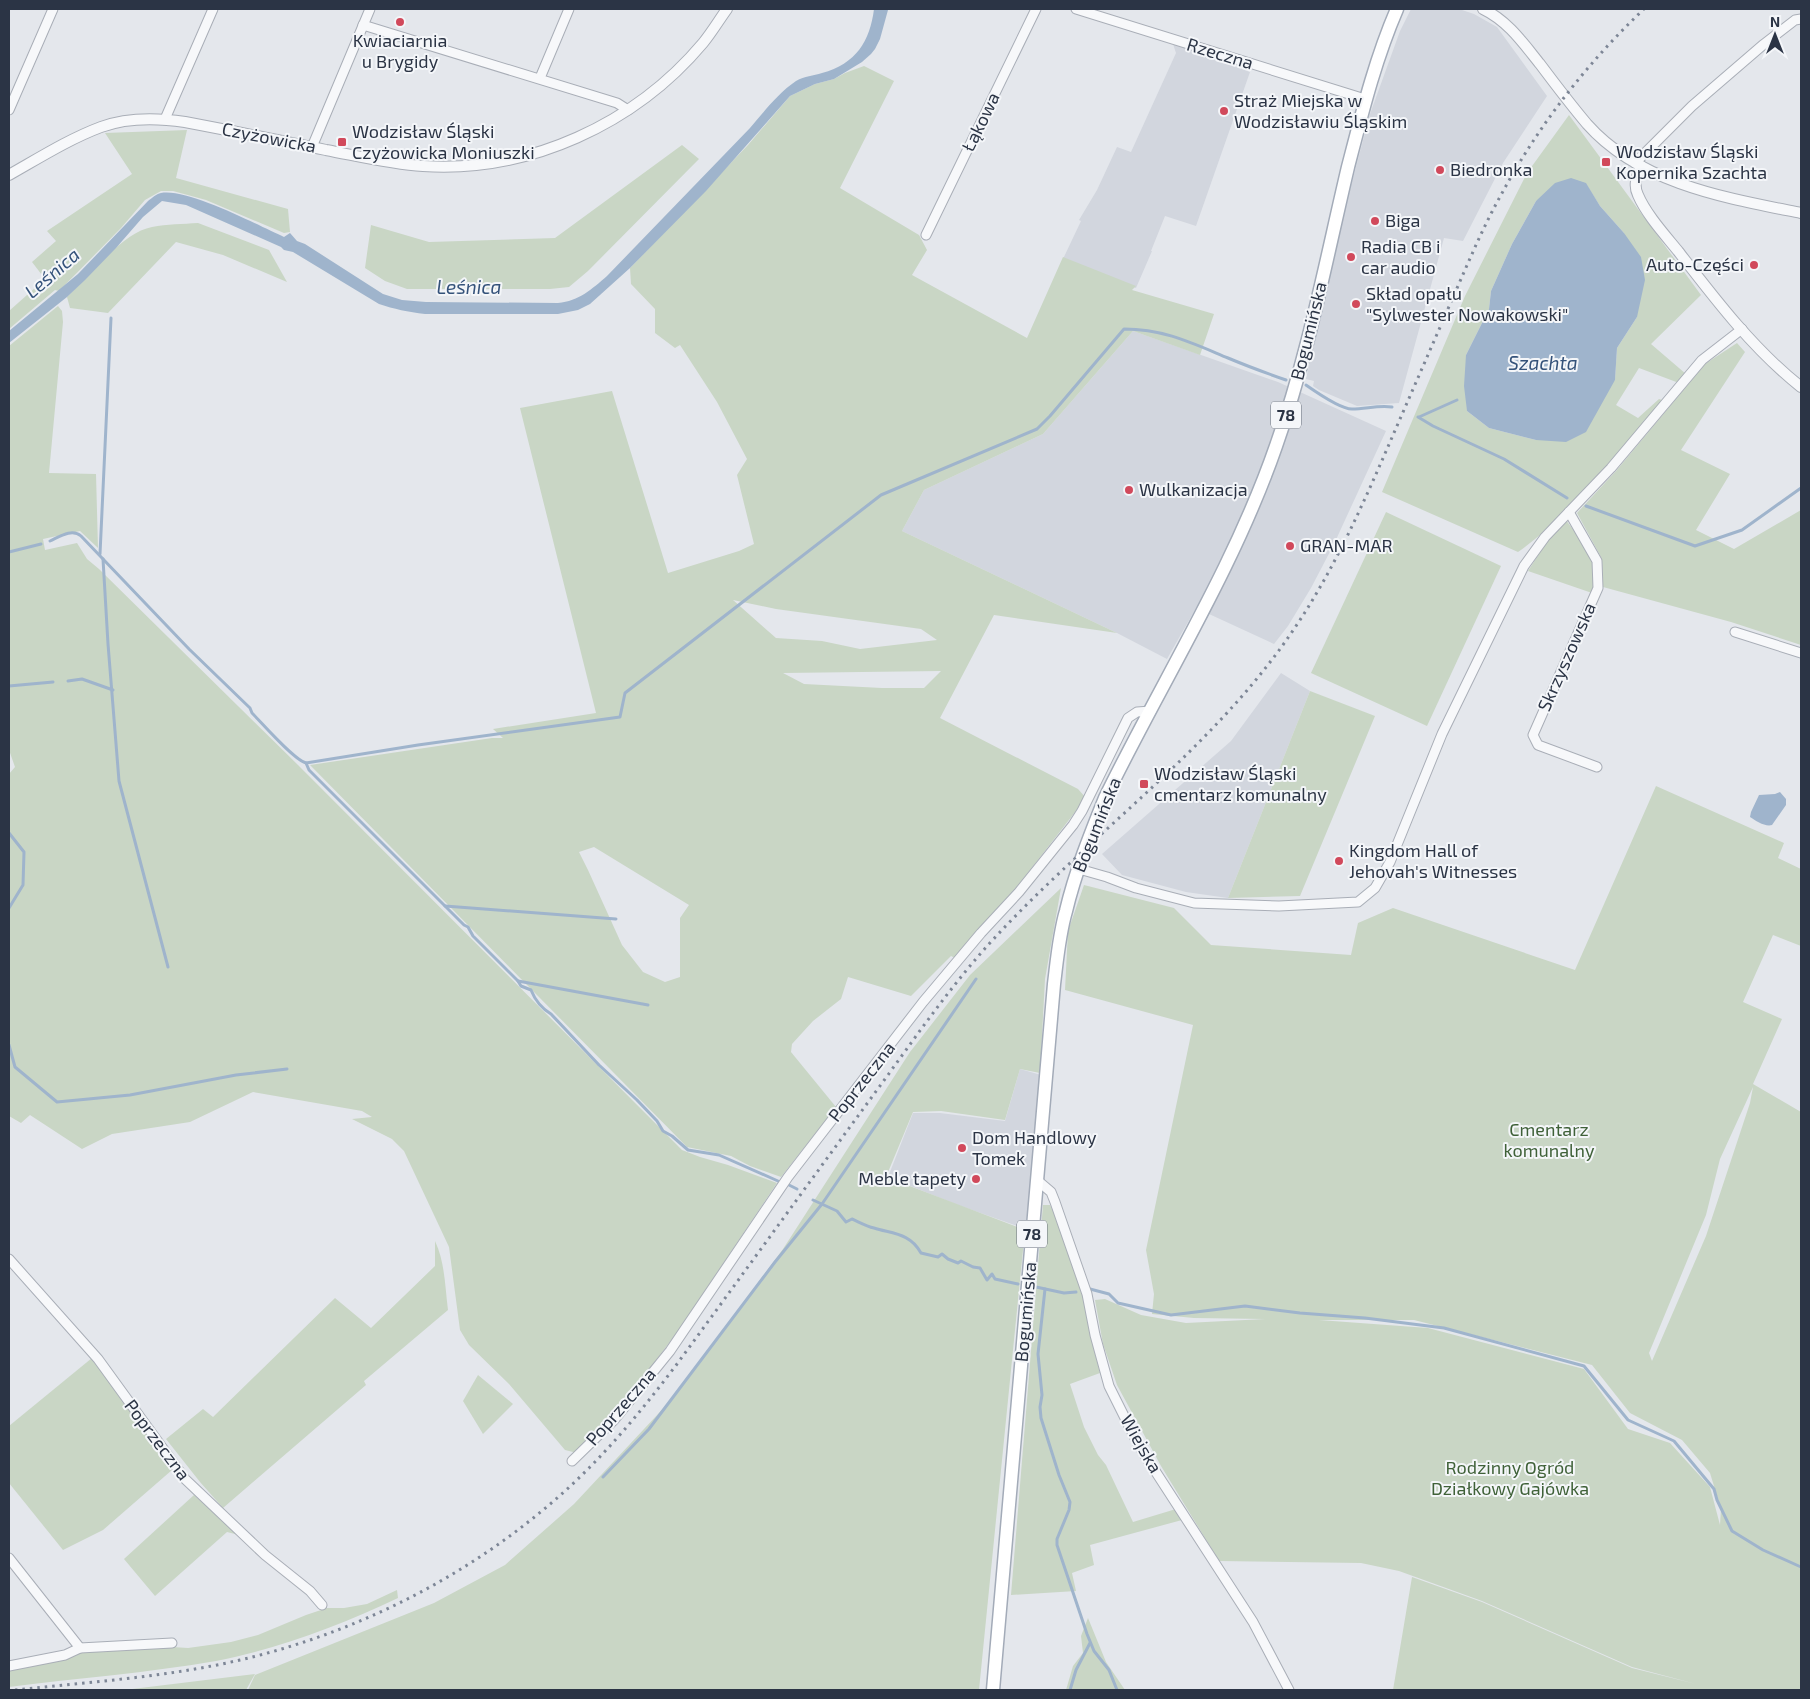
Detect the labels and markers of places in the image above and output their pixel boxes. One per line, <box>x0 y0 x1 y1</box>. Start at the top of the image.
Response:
marker: Kwiaciarnia u Brygidy <box>394 16 406 28</box>
place label: Kwiaciarnia u Brygidy <box>353 29 447 72</box>
place label: Straż Miejska w Wodzisławiu Śląskim <box>1234 89 1407 132</box>
marker: Straż Miejska w Wodzisławiu Śląskim <box>1218 105 1230 117</box>
place label: Wodzisław Śląski Czyżowicka Moniuszki <box>352 120 535 163</box>
marker: Wodzisław Śląski Czyżowicka Moniuszki <box>336 136 348 148</box>
place label: Wodzisław Śląski Kopernika Szachta <box>1616 140 1767 183</box>
marker: Wodzisław Śląski Kopernika Szachta <box>1600 156 1612 168</box>
place label: Biedronka <box>1450 158 1532 180</box>
marker: Biedronka <box>1434 164 1446 176</box>
place label: Biga <box>1385 209 1420 231</box>
marker: Biga <box>1369 215 1381 227</box>
place label: Radia CB i car audio <box>1361 235 1441 278</box>
marker: Radia CB i car audio <box>1345 251 1357 263</box>
place label: Auto-Części <box>1646 253 1744 275</box>
marker: Auto-Części <box>1748 259 1760 271</box>
place label: Skład opału "Sylwester Nowakowski" <box>1366 282 1568 325</box>
marker: Skład opału "Sylwester Nowakowski" <box>1350 298 1362 310</box>
place label: Wulkanizacja <box>1139 478 1248 500</box>
marker: Wulkanizacja <box>1123 484 1135 496</box>
place label: GRAN-MAR <box>1300 534 1393 556</box>
marker: GRAN-MAR <box>1284 540 1296 552</box>
place label: Wodzisław Śląski cmentarz komunalny <box>1154 762 1327 805</box>
marker: Wodzisław Śląski cmentarz komunalny <box>1138 778 1150 790</box>
place label: Kingdom Hall of Jehovah's Witnesses <box>1349 839 1517 882</box>
marker: Kingdom Hall of Jehovah's Witnesses <box>1333 855 1345 867</box>
place label: Dom Handlowy Tomek <box>972 1126 1097 1169</box>
marker: Dom Handlowy Tomek <box>956 1142 968 1154</box>
place label: Meble tapety <box>858 1167 966 1189</box>
marker: Meble tapety <box>970 1173 982 1185</box>

